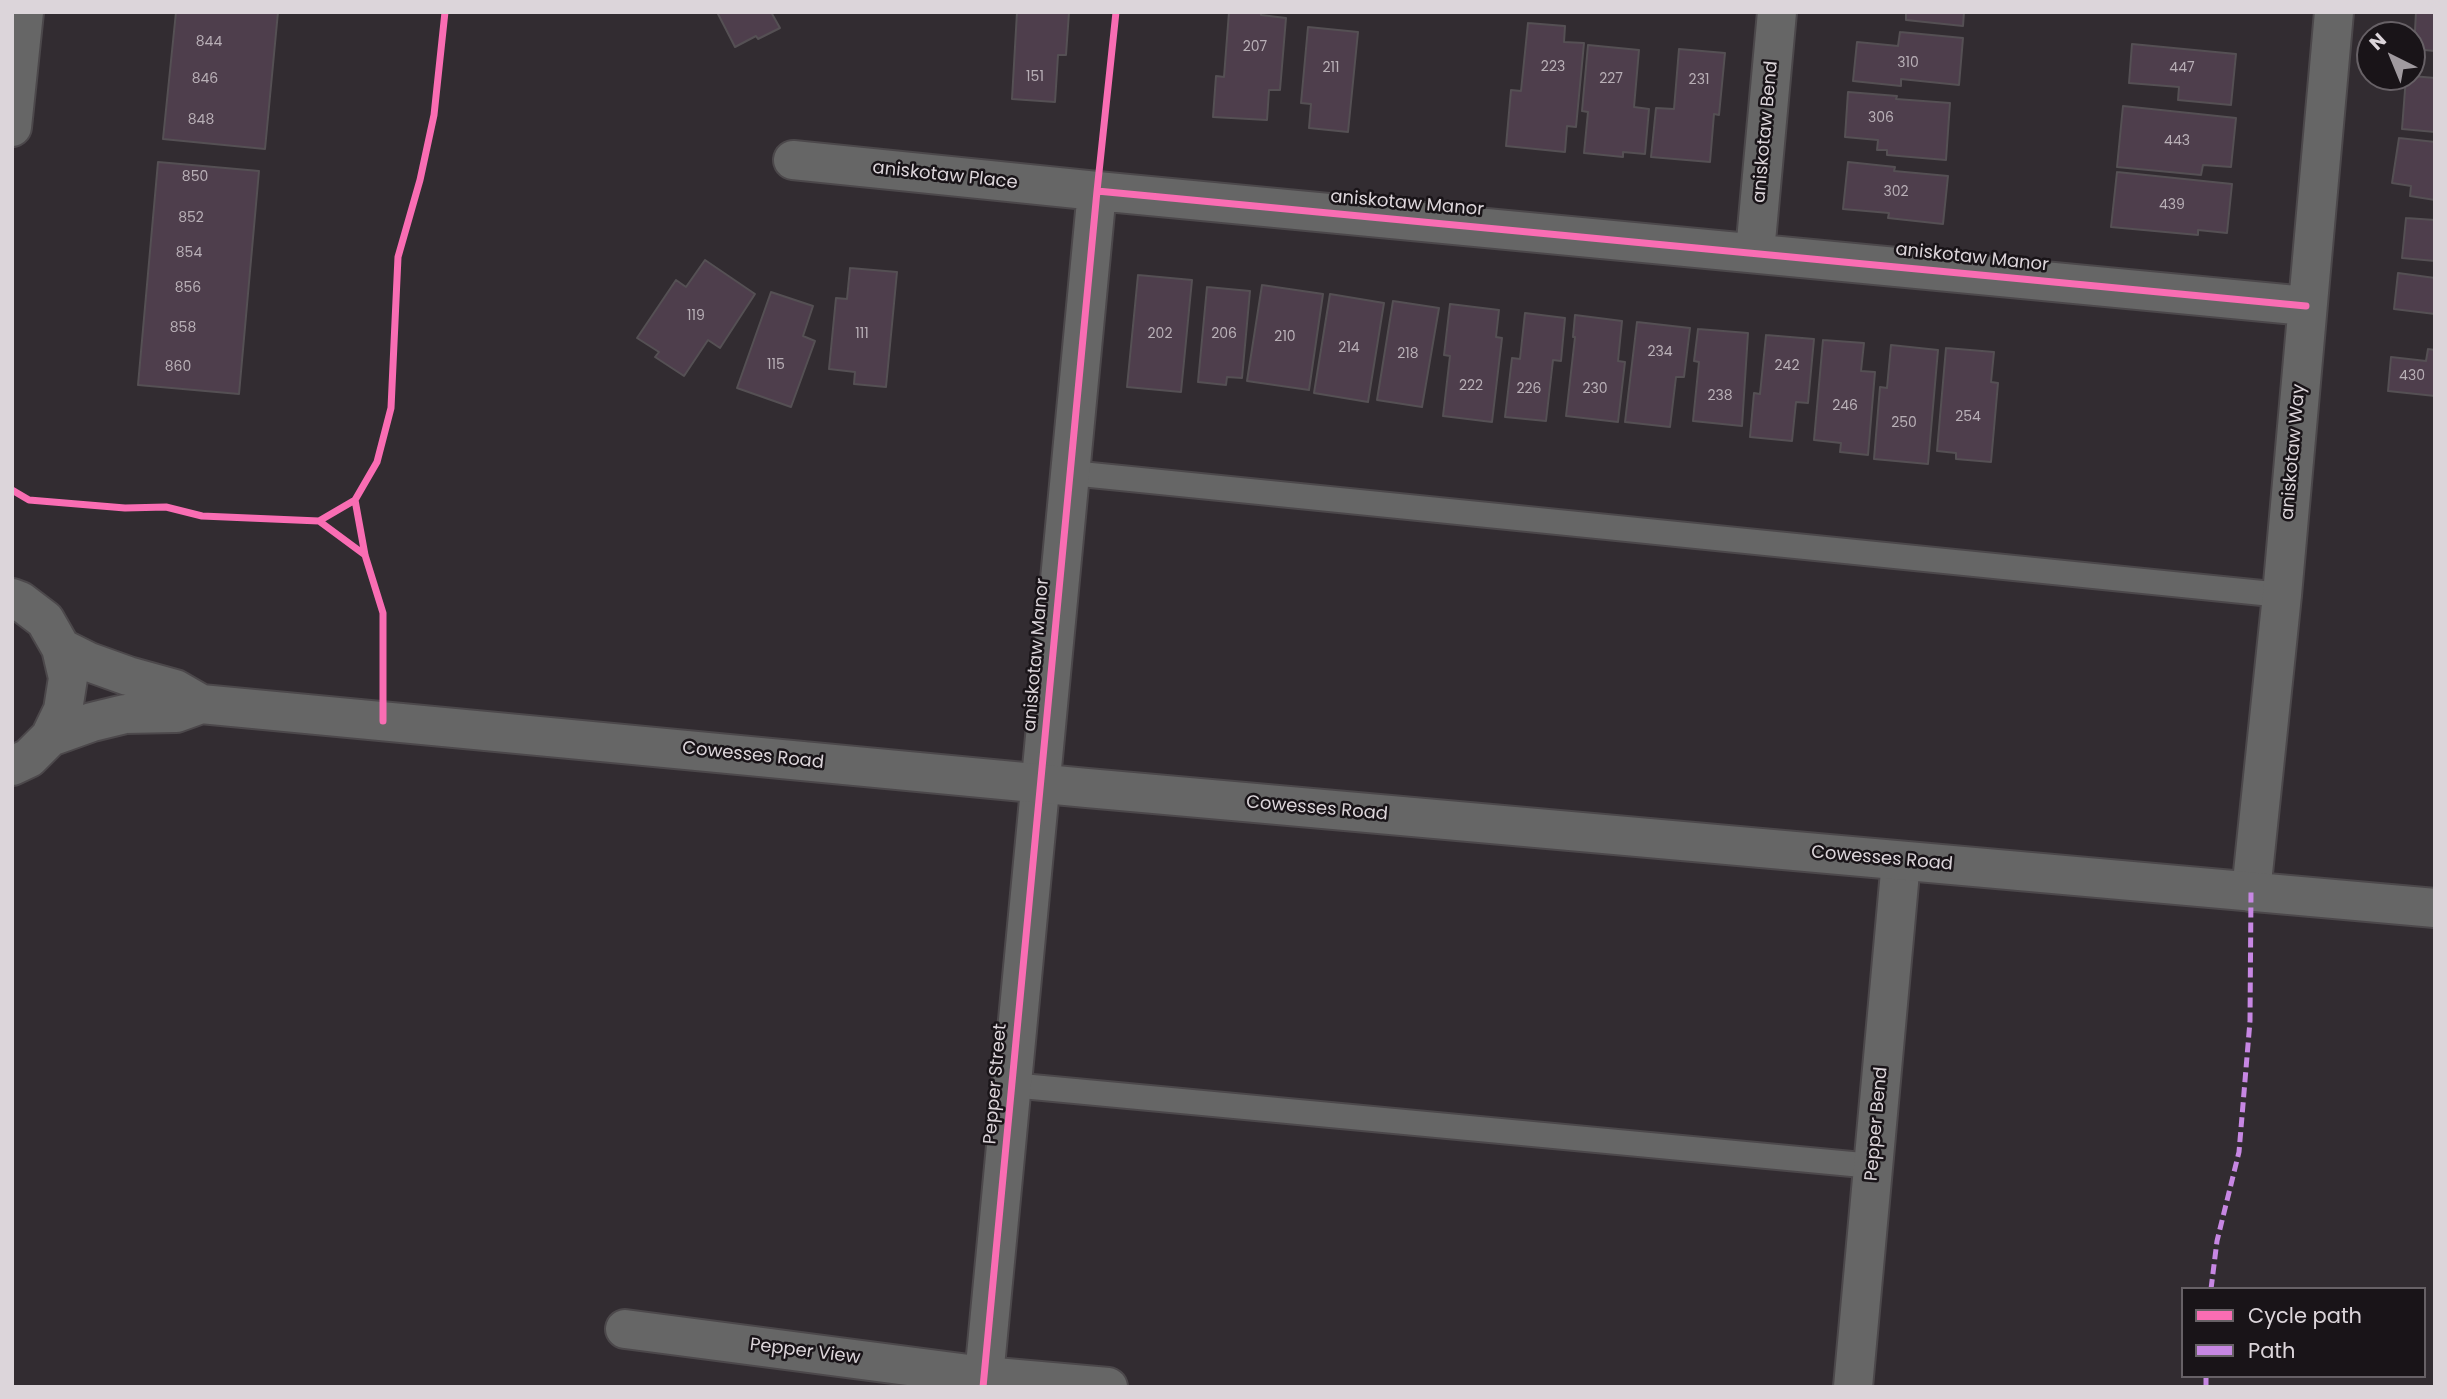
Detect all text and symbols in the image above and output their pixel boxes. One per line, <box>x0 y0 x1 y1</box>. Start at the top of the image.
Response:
north arrow <box>2356 21 2426 91</box>
text: N <box>2363 27 2392 56</box>
house number: 844 <box>196 34 222 50</box>
house number: 207 <box>1243 39 1267 55</box>
house number: 310 <box>1897 55 1919 71</box>
house number: 223 <box>1541 59 1565 75</box>
house number: 211 <box>1322 60 1340 76</box>
street label: aniskotaw Bend <box>1749 60 1783 204</box>
house number: 447 <box>2169 60 2195 76</box>
house number: 151 <box>1026 69 1044 85</box>
house number: 846 <box>192 71 218 87</box>
house number: 227 <box>1599 71 1623 87</box>
house number: 231 <box>1689 72 1709 88</box>
house number: 306 <box>1868 110 1894 126</box>
house number: 848 <box>188 112 214 128</box>
house number: 443 <box>2164 133 2190 149</box>
street label: aniskotaw Place <box>871 158 1019 194</box>
house number: 850 <box>182 169 208 185</box>
house number: 302 <box>1883 184 1909 200</box>
street label: aniskotaw Manor <box>1329 187 1485 221</box>
house number: 439 <box>2159 197 2185 213</box>
house number: 852 <box>178 210 204 226</box>
street label: aniskotaw Manor <box>1894 239 2050 277</box>
house number: 854 <box>176 245 202 261</box>
house number: 856 <box>175 280 201 296</box>
house number: 119 <box>687 308 705 324</box>
house number: 858 <box>170 320 196 336</box>
house number: 111 <box>855 326 869 342</box>
house number: 202 <box>1148 326 1172 342</box>
house number: 206 <box>1211 326 1237 342</box>
house number: 210 <box>1274 329 1296 345</box>
house number: 214 <box>1338 340 1360 356</box>
house number: 234 <box>1647 344 1673 360</box>
house number: 218 <box>1397 346 1419 362</box>
house number: 115 <box>767 357 785 373</box>
house number: 242 <box>1775 358 1799 374</box>
house number: 860 <box>165 359 191 375</box>
house number: 430 <box>2399 368 2425 384</box>
house number: 222 <box>1459 378 1483 394</box>
house number: 226 <box>1517 381 1541 397</box>
house number: 230 <box>1582 381 1608 397</box>
street label: aniskotaw Way <box>2277 383 2311 521</box>
house number: 238 <box>1707 388 1733 404</box>
house number: 246 <box>1832 398 1858 414</box>
house number: 254 <box>1955 409 1981 425</box>
house number: 250 <box>1891 415 1917 431</box>
street label: aniskotaw Manor <box>1020 577 1054 733</box>
street label: Cowesses Road <box>681 738 825 774</box>
street label: Cowesses Road <box>1245 792 1389 826</box>
street label: Cowesses Road <box>1810 842 1954 876</box>
street label: Pepper Street <box>980 1023 1012 1145</box>
street label: Pepper Bend <box>1861 1066 1893 1182</box>
legend <box>2181 1287 2426 1378</box>
text: Cycle path <box>2248 1301 2362 1330</box>
street label: Pepper View <box>749 1335 861 1369</box>
text: Path <box>2248 1336 2295 1365</box>

